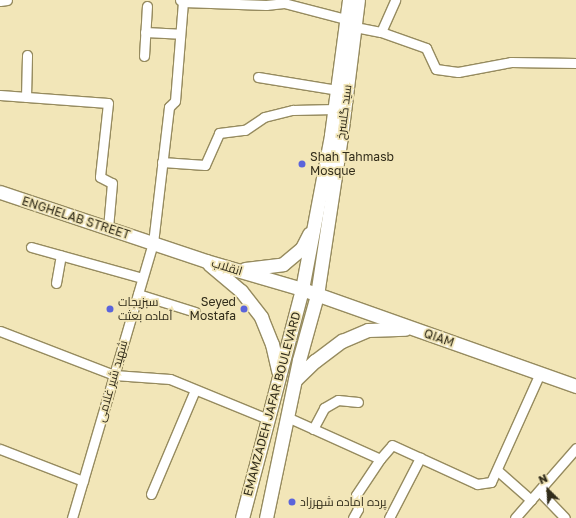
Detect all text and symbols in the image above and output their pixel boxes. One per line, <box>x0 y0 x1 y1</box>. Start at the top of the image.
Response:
street label: سید گلسرخ <box>333 84 355 140</box>
place label: Shah Tahmasb Mosque <box>310 150 394 178</box>
marker: Shah Tahmasb Mosque <box>297 159 307 169</box>
street label: ENGHELAB STREET <box>20 194 132 242</box>
street label: انقلاب <box>210 255 244 279</box>
place label: سبزیجات آماده بعثت <box>118 295 172 323</box>
place label: Seyed Mostafa <box>190 295 236 323</box>
marker: سبزیجات آماده بعثت <box>105 304 115 314</box>
marker: Seyed Mostafa <box>239 304 249 314</box>
street label: EMAMZADEH JAFAR BOULEVARD <box>240 310 304 498</box>
street label: QIAM <box>422 326 456 350</box>
street label: شهید شیر غلامی <box>93 338 131 424</box>
north arrow <box>528 470 568 510</box>
text: N <box>536 471 549 486</box>
place label: پرده اماده شهرزاد <box>300 495 387 509</box>
marker: پرده اماده شهرزاد <box>287 497 297 507</box>

